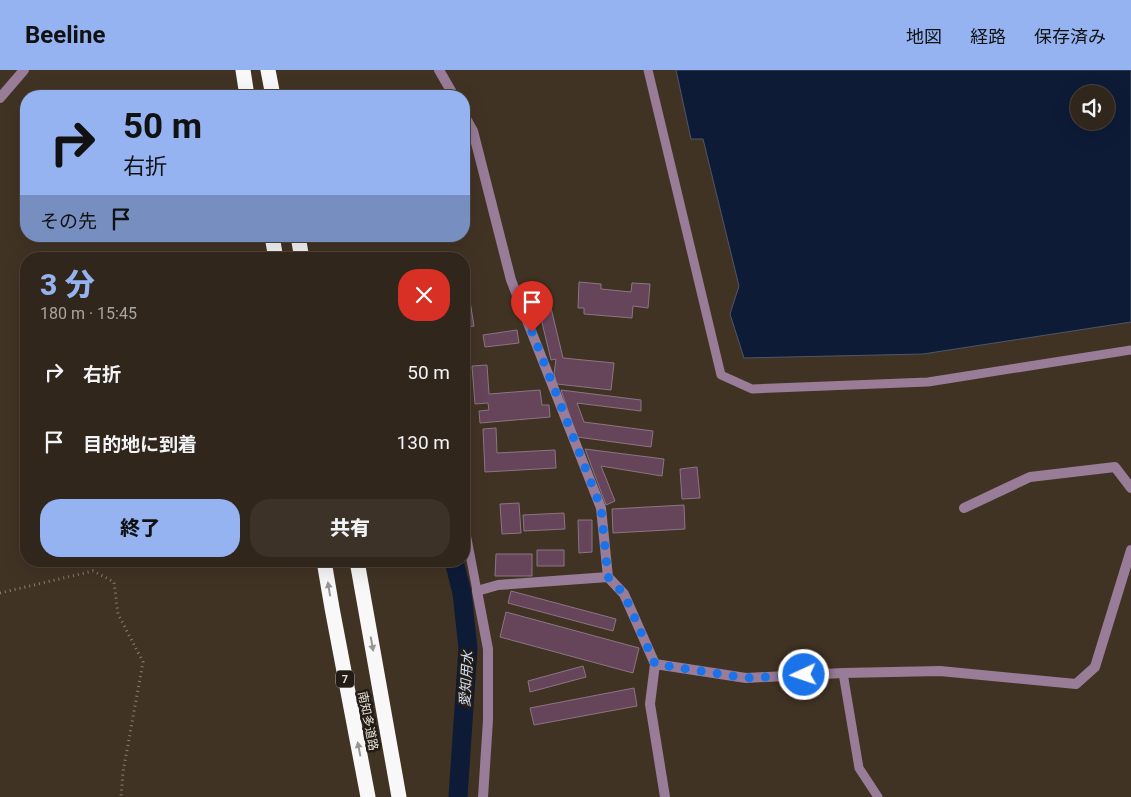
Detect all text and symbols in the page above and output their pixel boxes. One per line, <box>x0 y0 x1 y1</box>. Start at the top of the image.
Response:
text: Beeline <box>25 21 105 49</box>
text: 地図 <box>906 26 942 47</box>
text: 経路 <box>970 26 1006 47</box>
text: 保存済み <box>1034 26 1106 47</box>
map controls <box>1070 85 1115 130</box>
button: sound <box>1070 85 1115 130</box>
text: 50 m <box>123 106 202 147</box>
icon: right <box>40 110 105 175</box>
text: 右折 <box>123 154 167 179</box>
icon: arrive <box>107 205 135 233</box>
text: その先 <box>40 210 97 233</box>
text: 3 分 <box>40 267 95 302</box>
button: close <box>398 269 450 321</box>
pin <box>511 281 553 332</box>
icon: arrive <box>518 288 546 316</box>
text: 180 m · 15:45 <box>40 304 137 323</box>
icon: right <box>40 358 68 386</box>
text: 50 m <box>407 361 450 384</box>
text: 右折 <box>83 363 121 386</box>
icon: arrive <box>40 428 68 456</box>
text: 130 m <box>397 431 450 454</box>
text: 目的地に到着 <box>83 433 197 456</box>
button: 終了 <box>40 499 240 557</box>
button: 共有 <box>250 499 450 557</box>
one-way arrow <box>324 581 332 597</box>
one-way arrow <box>369 636 377 652</box>
position arrow <box>777 648 829 700</box>
water label: 愛知用水 <box>457 649 476 707</box>
road number: 7 <box>336 670 354 688</box>
street label: 南知多道路 <box>355 690 381 752</box>
one-way arrow <box>354 741 362 757</box>

